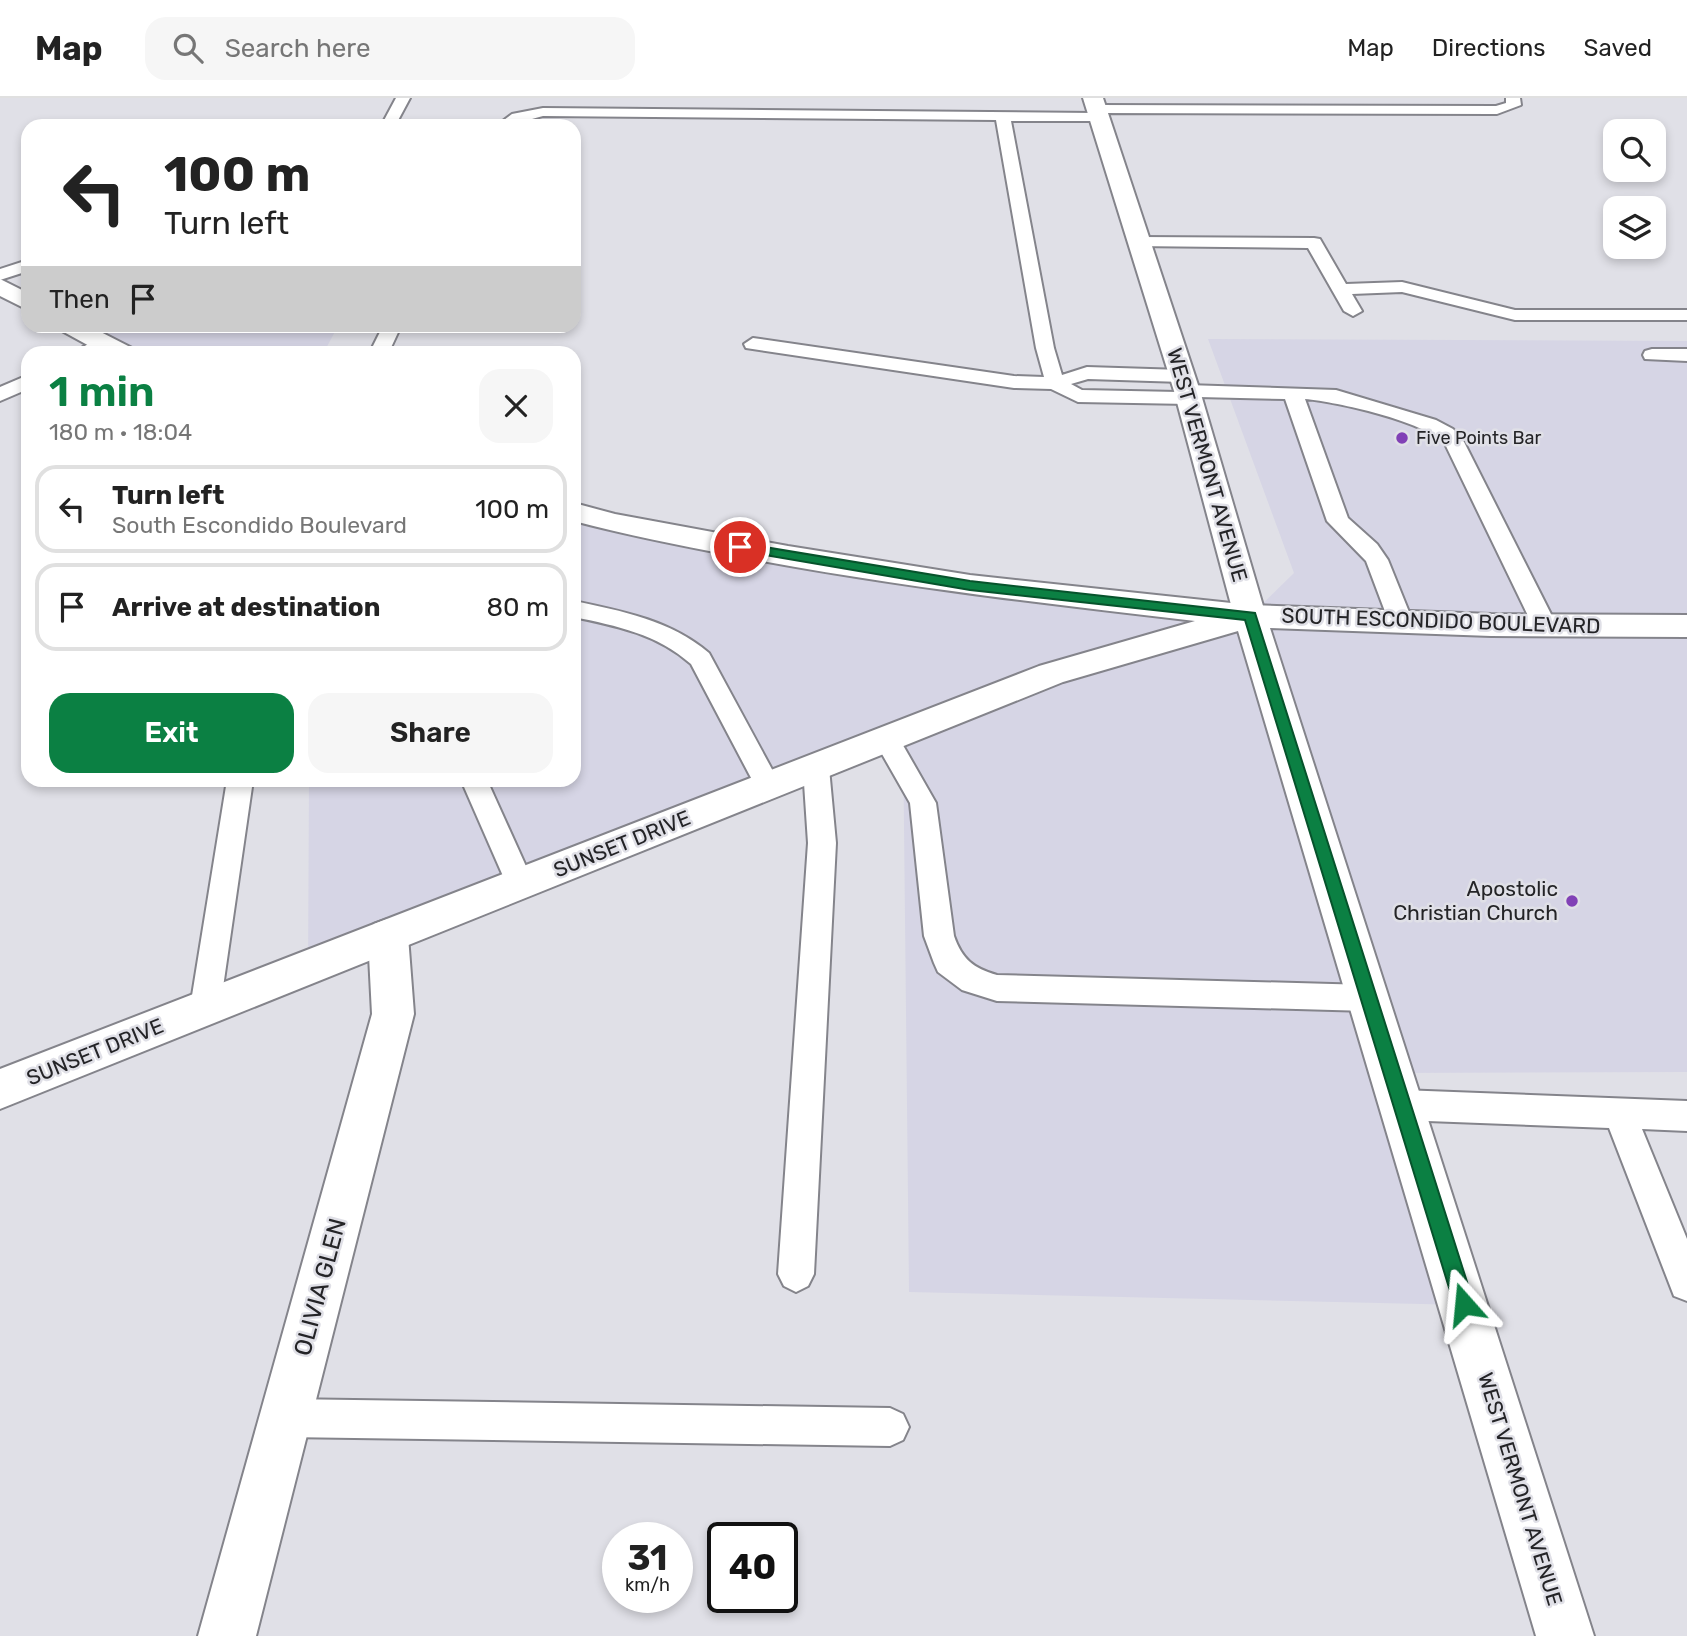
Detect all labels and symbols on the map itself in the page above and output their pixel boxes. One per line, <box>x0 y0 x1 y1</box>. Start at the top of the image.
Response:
street label: WEST VERMONT AVENUE <box>1162 345 1253 585</box>
place label: Five Points Bar <box>1416 427 1541 449</box>
marker: Five Points Bar <box>1394 430 1410 446</box>
pin <box>710 517 770 577</box>
street label: SOUTH ESCONDIDO BOULEVARD <box>1281 602 1601 639</box>
street label: SUNSET DRIVE <box>550 805 694 882</box>
place label: Apostolic Christian Church <box>1393 876 1558 925</box>
marker: Apostolic Christian Church <box>1564 893 1580 909</box>
street label: SUNSET DRIVE <box>23 1013 167 1090</box>
street label: OLIVIA GLEN <box>288 1215 352 1359</box>
position arrow <box>1427 1267 1501 1341</box>
street label: WEST VERMONT AVENUE <box>1473 1369 1568 1608</box>
speed limit sign: 40 <box>707 1522 798 1613</box>

